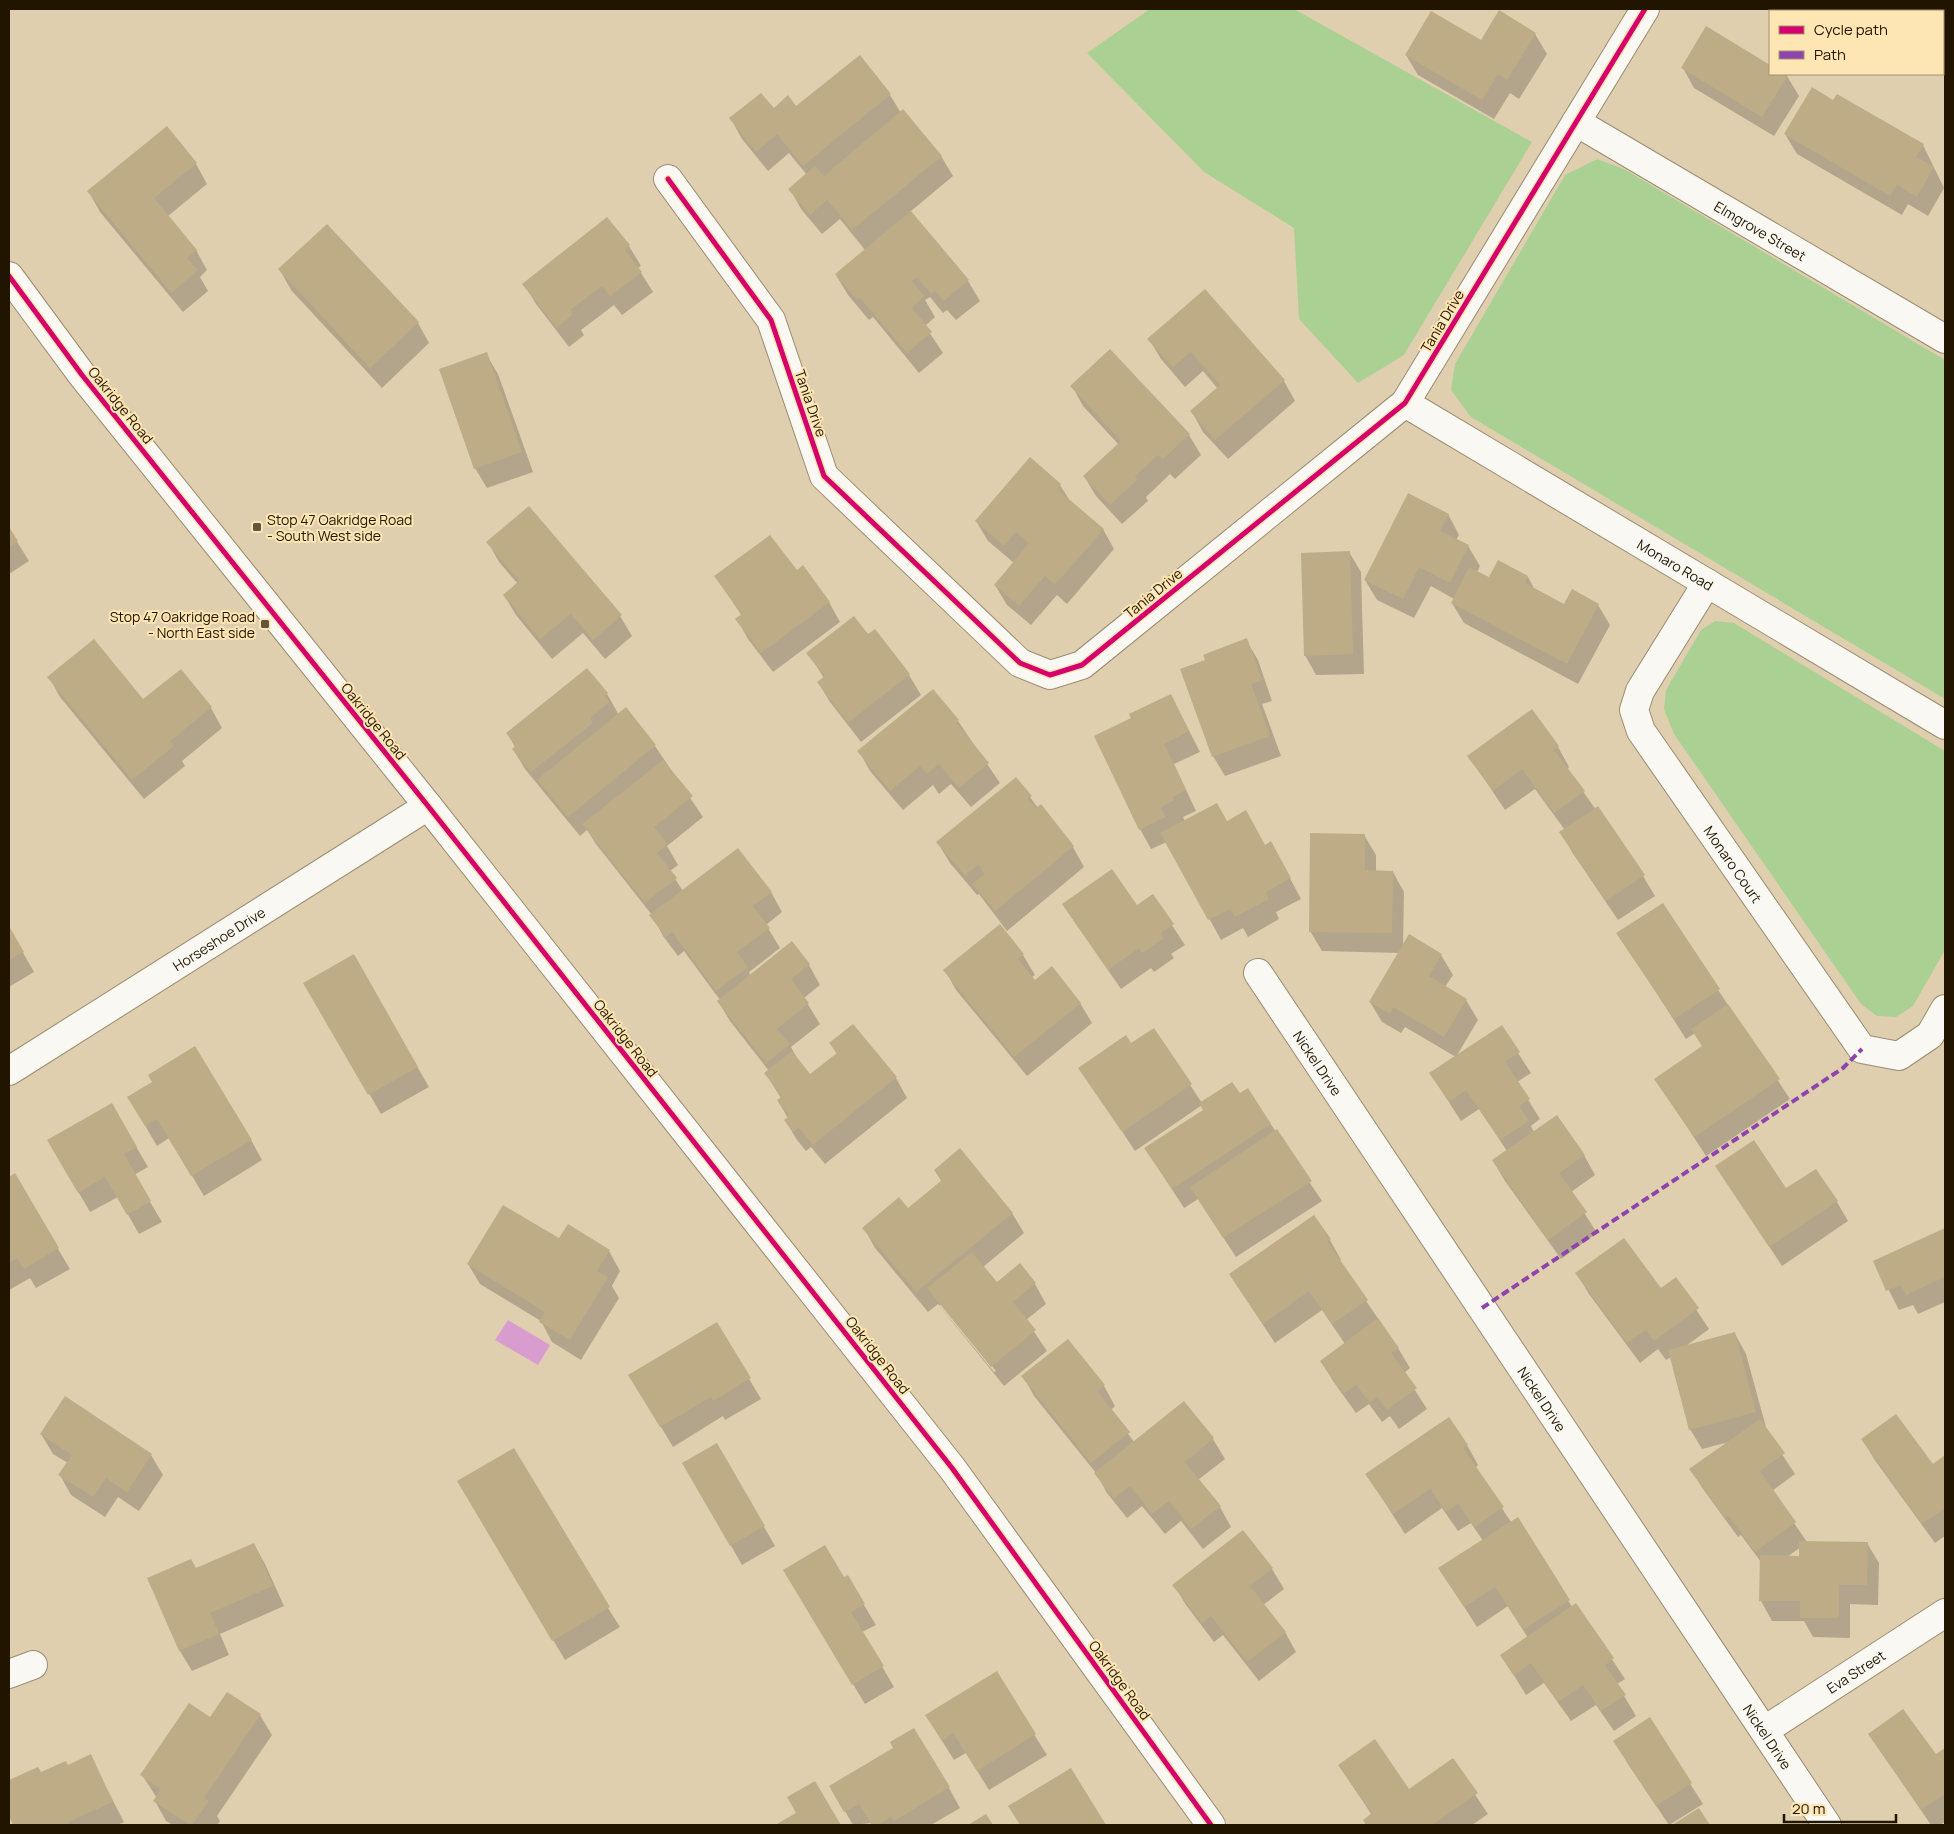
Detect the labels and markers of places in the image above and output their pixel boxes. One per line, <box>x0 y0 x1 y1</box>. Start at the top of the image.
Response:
place label: Stop 47 Oakridge Road - South West side <box>267 510 412 545</box>
marker: Stop 47 Oakridge Road - South West side <box>251 521 263 533</box>
place label: Stop 47 Oakridge Road - North East side <box>110 607 255 642</box>
marker: Stop 47 Oakridge Road - North East side <box>259 618 271 630</box>

